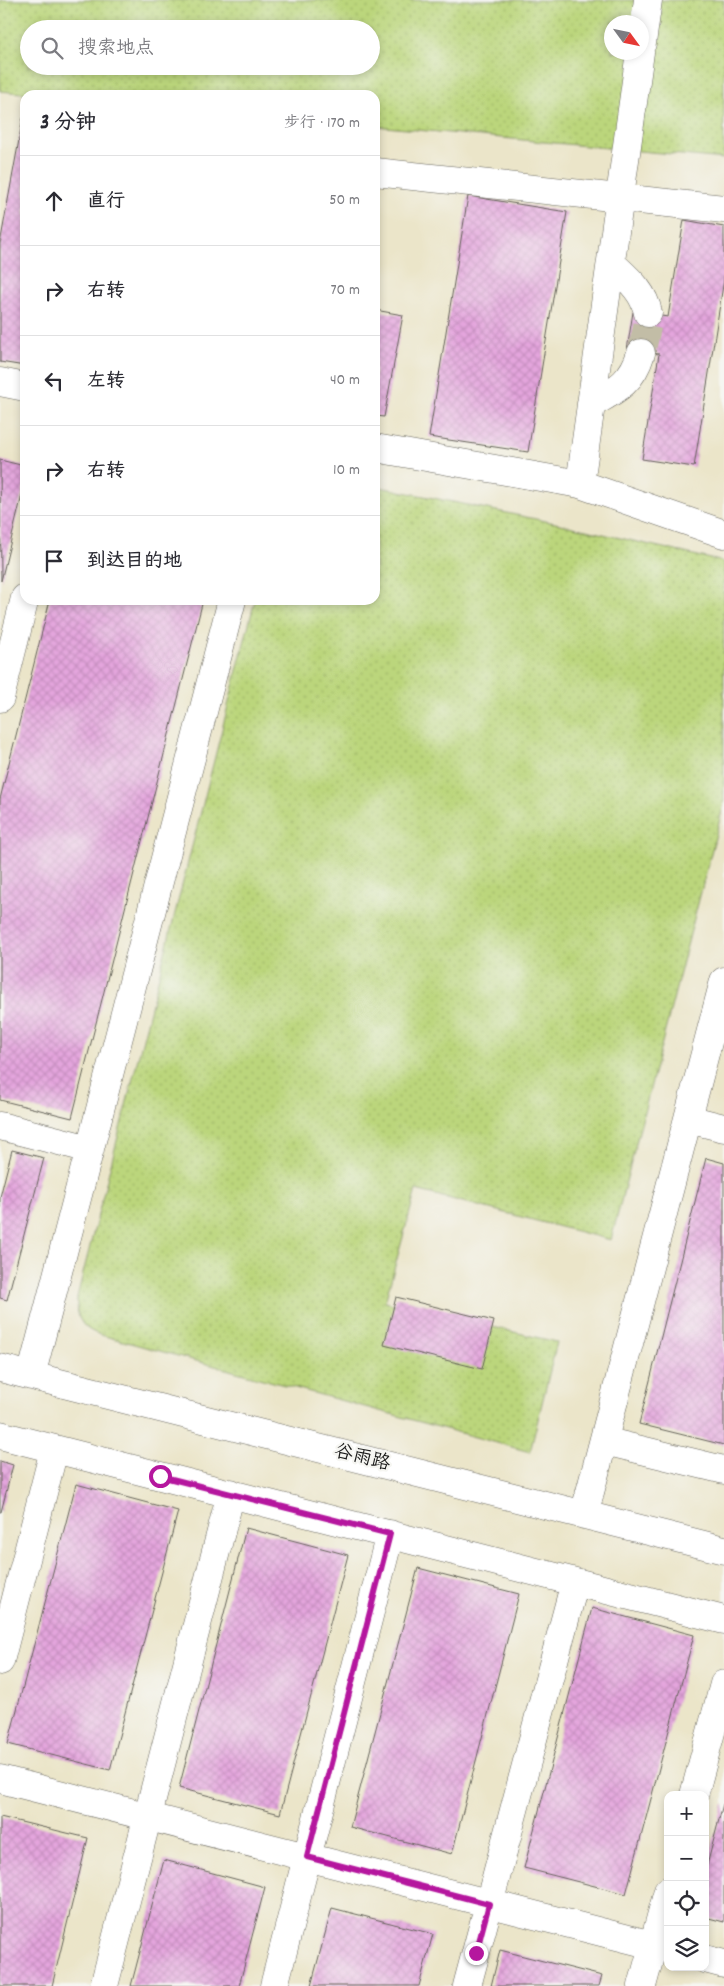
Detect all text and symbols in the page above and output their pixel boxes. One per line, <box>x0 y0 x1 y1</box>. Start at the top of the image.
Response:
north arrow <box>604 15 649 60</box>
search box <box>20 20 380 75</box>
icon: search <box>38 34 66 62</box>
text: 搜索地点 <box>78 36 154 63</box>
text: 3 分钟 <box>40 109 96 139</box>
text: 步行 · 170 m <box>284 112 360 135</box>
icon: ahead <box>40 187 68 215</box>
text: 直行 <box>87 189 125 216</box>
text: 50 m <box>329 189 360 212</box>
icon: right <box>40 277 68 305</box>
text: 右转 <box>87 279 125 306</box>
text: 70 m <box>330 279 360 302</box>
icon: left <box>40 367 68 395</box>
text: 左转 <box>87 369 125 396</box>
text: 40 m <box>330 369 360 392</box>
icon: right <box>40 457 68 485</box>
text: 右转 <box>87 459 125 486</box>
text: 10 m <box>333 459 360 482</box>
icon: arrive <box>40 547 68 575</box>
text: 到达目的地 <box>87 549 182 576</box>
street label: 谷雨路 <box>331 1439 393 1479</box>
route start <box>149 1465 172 1488</box>
map controls <box>664 1791 709 1971</box>
button: + <box>664 1791 709 1836</box>
button: − <box>664 1836 709 1881</box>
button: locate <box>664 1881 709 1926</box>
button: layers <box>664 1926 709 1971</box>
route end <box>465 1942 488 1965</box>

